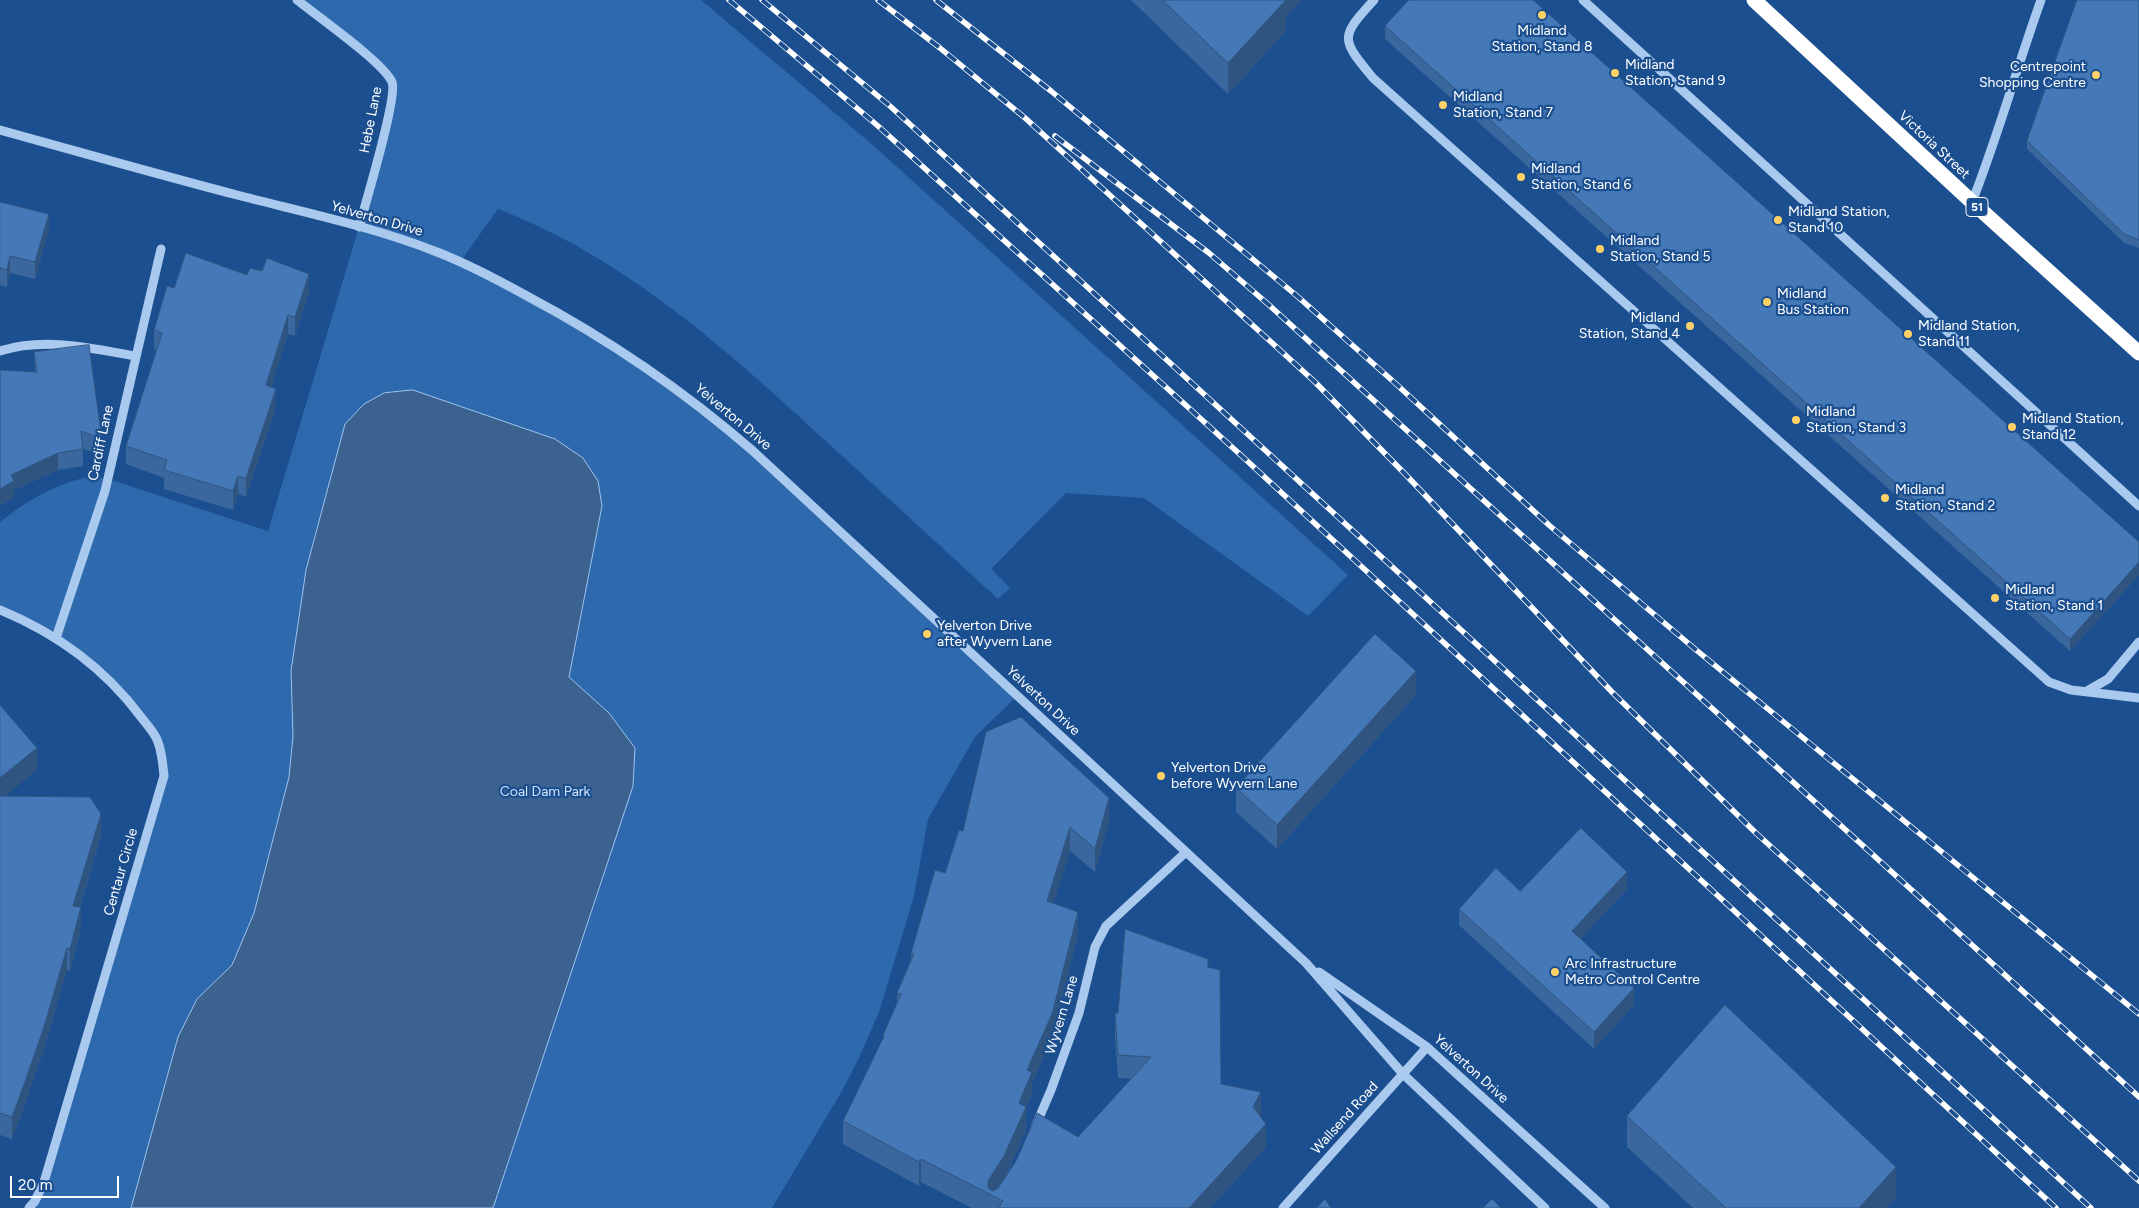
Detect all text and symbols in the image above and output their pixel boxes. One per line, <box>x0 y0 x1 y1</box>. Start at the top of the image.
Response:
marker: Midland Station, Stand 8 <box>1536 9 1548 21</box>
place label: Midland Station, Stand 8 <box>1491 23 1593 56</box>
place label: Midland Station, Stand 9 <box>1625 57 1725 90</box>
place label: Centrepoint Shopping Centre <box>1979 59 2086 92</box>
marker: Midland Station, Stand 9 <box>1609 67 1621 79</box>
marker: Centrepoint Shopping Centre <box>2090 69 2102 81</box>
street label: Hebe Lane <box>356 85 386 155</box>
place label: Midland Station, Stand 7 <box>1453 89 1553 121</box>
marker: Midland Station, Stand 7 <box>1437 99 1449 111</box>
street label: Victoria Street <box>1895 108 1973 182</box>
place label: Midland Station, Stand 6 <box>1531 161 1631 193</box>
marker: Midland Station, Stand 6 <box>1515 171 1527 183</box>
street label: Yelverton Drive <box>329 198 425 240</box>
road number: 51 <box>1966 198 1988 216</box>
place label: Midland Station, Stand 10 <box>1788 204 1890 236</box>
marker: Midland Station, Stand 10 <box>1772 214 1784 226</box>
place label: Midland Station, Stand 5 <box>1610 233 1711 266</box>
marker: Midland Station, Stand 5 <box>1594 243 1606 255</box>
place label: Midland Bus Station <box>1777 286 1849 318</box>
marker: Midland Bus Station <box>1761 296 1773 308</box>
place label: Midland Station, Stand 4 <box>1579 310 1680 342</box>
place label: Midland Station, Stand 11 <box>1918 318 2020 351</box>
marker: Midland Station, Stand 4 <box>1684 320 1696 332</box>
marker: Midland Station, Stand 11 <box>1902 328 1914 340</box>
street label: Yelverton Drive <box>691 380 775 454</box>
street label: Cardiff Lane <box>85 404 117 482</box>
place label: Midland Station, Stand 3 <box>1806 404 1906 437</box>
place label: Midland Station, Stand 12 <box>2022 411 2124 444</box>
marker: Midland Station, Stand 3 <box>1790 414 1802 426</box>
marker: Midland Station, Stand 12 <box>2006 421 2018 433</box>
place label: Midland Station, Stand 2 <box>1895 482 1995 514</box>
marker: Midland Station, Stand 2 <box>1879 492 1891 504</box>
place label: Midland Station, Stand 1 <box>2005 582 2103 614</box>
marker: Midland Station, Stand 1 <box>1989 592 2001 604</box>
place label: Yelverton Drive after Wyvern Lane <box>937 618 1052 650</box>
marker: Yelverton Drive after Wyvern Lane <box>921 628 933 640</box>
street label: Yelverton Drive <box>1003 663 1083 739</box>
place label: Yelverton Drive before Wyvern Lane <box>1171 760 1297 792</box>
marker: Yelverton Drive before Wyvern Lane <box>1155 770 1167 782</box>
park label: Coal Dam Park <box>500 784 590 800</box>
street label: Centaur Circle <box>100 826 142 918</box>
place label: Arc Infrastructure Metro Control Centre <box>1565 956 1700 989</box>
marker: Arc Infrastructure Metro Control Centre <box>1549 966 1561 978</box>
street label: Wyvern Lane <box>1042 974 1082 1056</box>
street label: Yelverton Drive <box>1430 1031 1512 1107</box>
street label: Wallsend Road <box>1308 1078 1382 1158</box>
scale bar <box>12 1166 121 1198</box>
text: 20 m <box>18 1176 52 1194</box>

